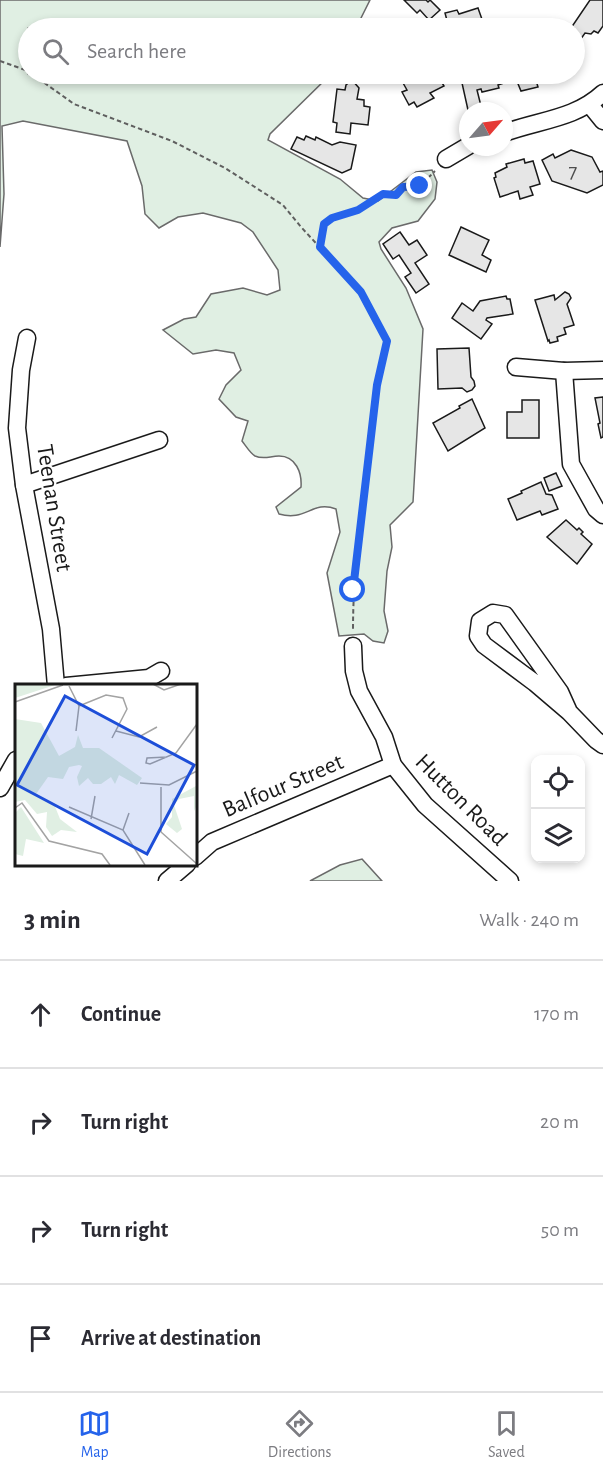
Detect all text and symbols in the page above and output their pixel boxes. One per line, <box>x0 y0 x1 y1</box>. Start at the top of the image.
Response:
search box <box>18 18 585 84</box>
icon: search <box>39 35 72 68</box>
text: Search here <box>87 40 186 62</box>
north arrow <box>459 102 513 156</box>
house number: 7 <box>569 161 578 182</box>
route end <box>406 172 432 198</box>
street label: Teenan Street <box>32 443 76 574</box>
route start <box>339 576 365 602</box>
inset map <box>15 684 196 866</box>
street label: Hutton Road <box>410 749 512 851</box>
street label: Balfour Street <box>219 750 347 822</box>
map controls <box>531 755 585 863</box>
button: locate <box>531 755 585 809</box>
button: layers <box>531 809 585 863</box>
text: 3 min <box>24 907 81 933</box>
text: Walk · 240 m <box>479 910 579 930</box>
icon: ahead <box>24 998 57 1031</box>
text: Continue <box>81 1003 161 1025</box>
text: 170 m <box>534 1004 579 1024</box>
icon: right <box>24 1106 57 1139</box>
text: Turn right <box>81 1111 168 1133</box>
text: 20 m <box>540 1112 579 1132</box>
icon: right <box>24 1214 57 1247</box>
text: Turn right <box>81 1219 168 1241</box>
text: 50 m <box>541 1220 579 1240</box>
icon: arrive <box>24 1322 57 1355</box>
text: Arrive at destination <box>81 1327 261 1349</box>
tab: Map <box>78 1407 111 1462</box>
tab: Directions <box>268 1407 332 1462</box>
tab: Saved <box>488 1407 525 1462</box>

